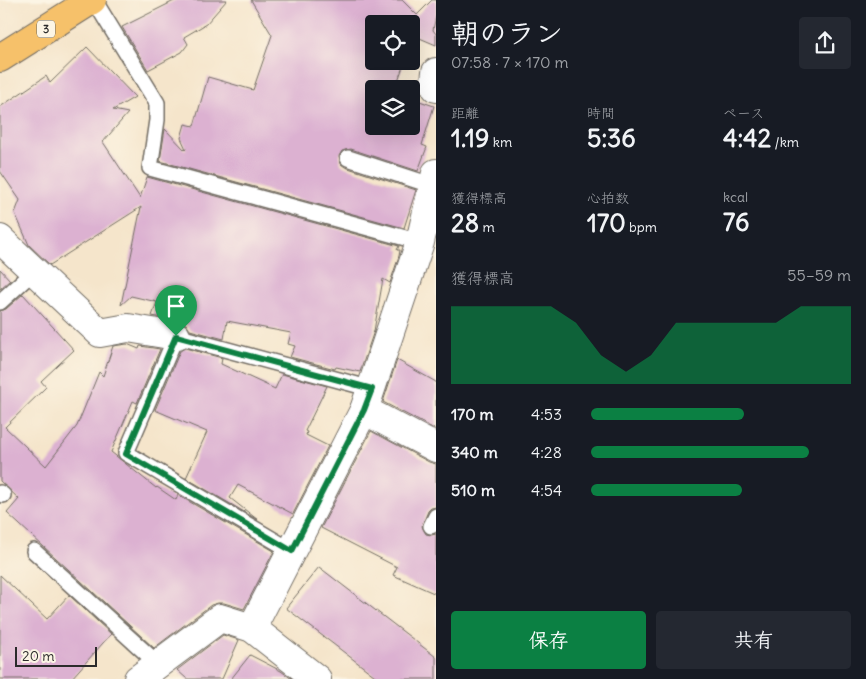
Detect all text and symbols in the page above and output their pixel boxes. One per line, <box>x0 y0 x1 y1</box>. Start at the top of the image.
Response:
map controls <box>365 15 420 135</box>
button: locate <box>365 15 420 70</box>
text: 朝のラン <box>451 15 563 51</box>
button: share <box>799 17 851 69</box>
road number: 3 <box>37 20 55 38</box>
text: 07:58 · 7 × 170 m <box>451 52 568 72</box>
button: layers <box>365 80 420 135</box>
text: 距離 <box>451 104 479 122</box>
text: 時間 <box>587 104 615 122</box>
text: ペース <box>723 104 764 122</box>
text: 1.19 <box>451 122 489 154</box>
text: 5:36 <box>587 122 636 154</box>
text: 4:42 <box>723 122 771 154</box>
text: km <box>489 133 512 151</box>
text: /km <box>771 133 799 151</box>
text: kcal <box>723 188 748 206</box>
text: 獲得標高 <box>451 189 507 207</box>
text: 心拍数 <box>587 189 629 207</box>
text: 76 <box>723 206 749 238</box>
text: 28 <box>451 207 479 239</box>
text: 170 <box>587 207 626 239</box>
text: m <box>479 218 495 236</box>
text: bpm <box>626 218 657 236</box>
text: 55–59 m <box>787 265 851 285</box>
text: 獲得標高 <box>451 268 515 288</box>
pin <box>155 285 197 336</box>
icon: arrive <box>162 292 190 320</box>
text: 170 m <box>451 404 494 424</box>
text: 4:53 <box>531 404 562 424</box>
text: 340 m <box>451 442 498 462</box>
text: 4:28 <box>531 442 562 462</box>
text: 510 m <box>451 480 495 500</box>
text: 4:54 <box>531 480 562 500</box>
button: 保存 <box>451 611 646 669</box>
button: 共有 <box>656 611 851 669</box>
scale bar <box>15 644 98 667</box>
text: 20 m <box>22 647 55 665</box>

